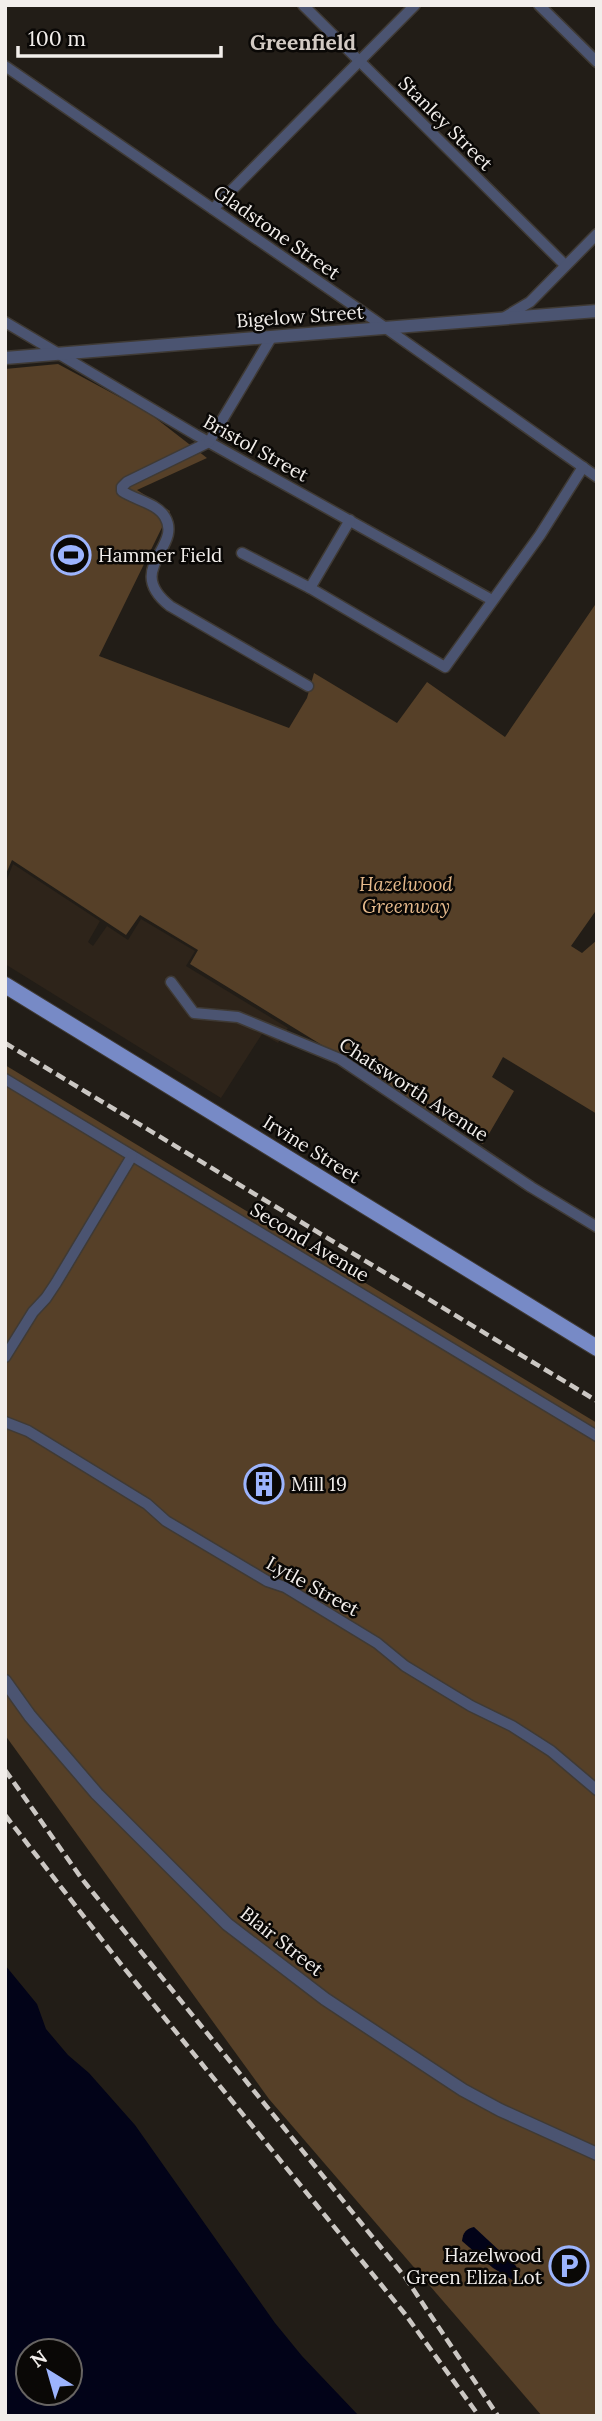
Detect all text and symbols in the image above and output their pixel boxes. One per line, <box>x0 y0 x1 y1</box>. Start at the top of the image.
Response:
scale bar <box>18 14 220 58</box>
text: 100 m <box>28 25 86 52</box>
district label: Greenfield <box>250 29 356 56</box>
street label: Stanley Street <box>394 71 499 176</box>
street label: Gladstone Street <box>209 180 345 285</box>
street label: Bigelow Street <box>235 300 365 332</box>
street label: Bristol Street <box>199 409 313 487</box>
sports icon: Hammer Field <box>50 534 92 576</box>
place label: Hammer Field <box>98 543 222 567</box>
park label: Hazelwood Greenway <box>359 872 453 918</box>
street label: Chatsworth Avenue <box>335 1032 493 1146</box>
street label: Irvine Street <box>259 1110 366 1189</box>
street label: Second Avenue <box>246 1197 374 1287</box>
building icon: Mill 19 <box>243 1463 285 1505</box>
place label: Mill 19 <box>291 1472 347 1496</box>
street label: Lytle Street <box>262 1551 364 1622</box>
street label: Blair Street <box>236 1901 329 1981</box>
place label: Hazelwood Green Eliza Lot <box>406 2243 543 2289</box>
parking icon: Hazelwood Green Eliza Lot <box>548 2245 590 2287</box>
north arrow <box>14 2337 84 2407</box>
text: N <box>26 2344 52 2372</box>

